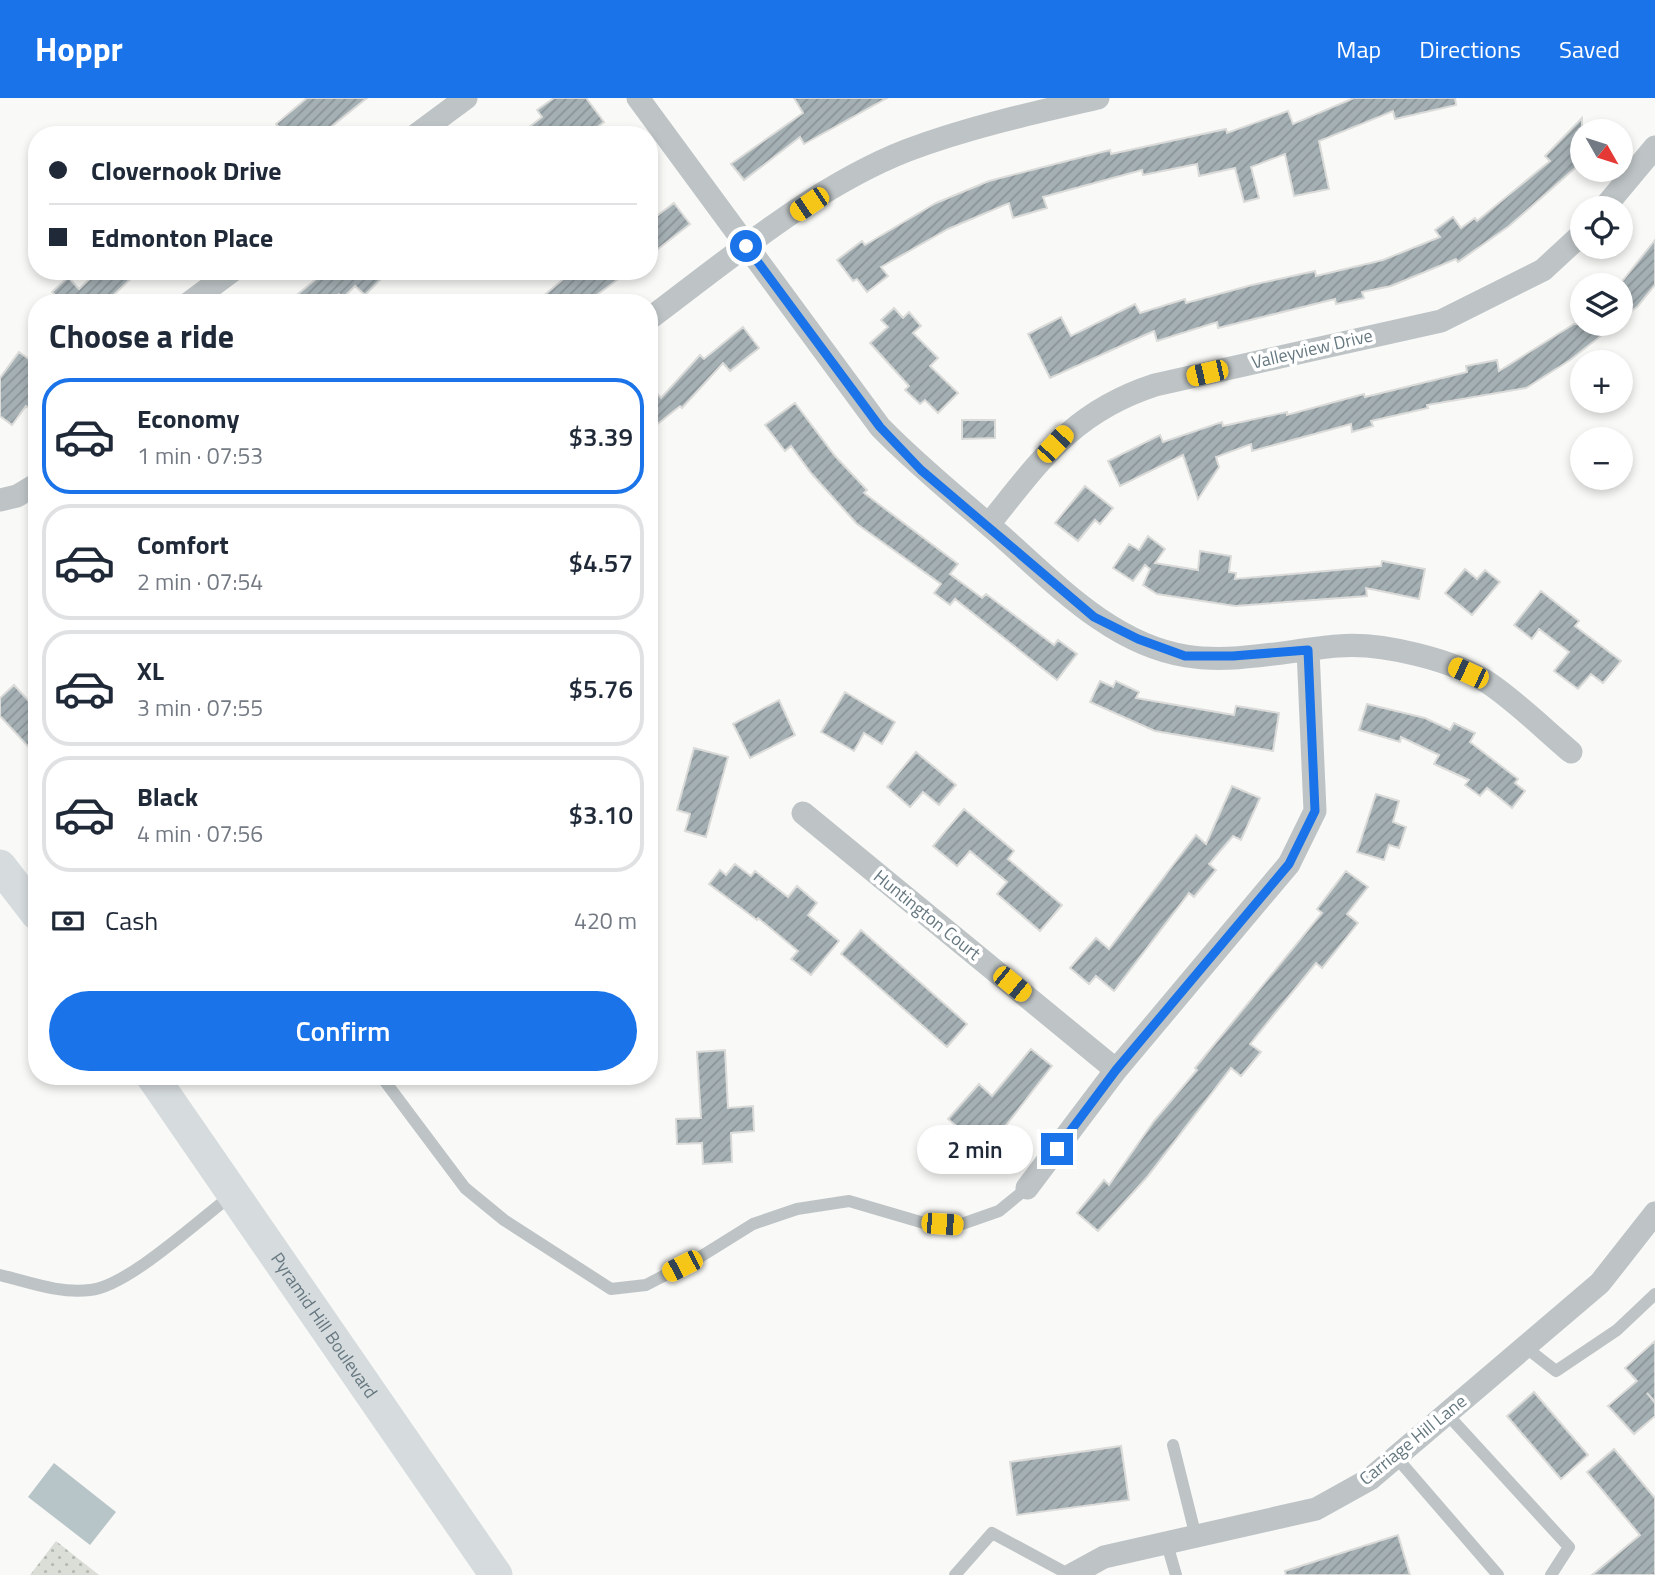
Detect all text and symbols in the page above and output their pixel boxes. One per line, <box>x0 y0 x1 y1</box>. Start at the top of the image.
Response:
text: Hoppr <box>35 24 123 74</box>
text: Map <box>1336 31 1381 67</box>
text: Directions <box>1419 31 1521 67</box>
text: Saved <box>1559 31 1620 67</box>
north arrow <box>1570 119 1633 182</box>
map controls <box>1570 119 1633 490</box>
text: Clovernook Drive <box>91 151 282 190</box>
car <box>786 184 833 224</box>
button: locate <box>1570 196 1633 259</box>
text: Edmonton Place <box>91 218 273 257</box>
route start <box>730 230 762 262</box>
button: layers <box>1570 273 1633 336</box>
text: Choose a ride <box>49 312 234 360</box>
street label: Valleyview Drive <box>1249 321 1375 376</box>
button: + <box>1570 350 1633 413</box>
car <box>1185 358 1230 388</box>
text: Economy <box>137 399 239 438</box>
icon: car <box>53 405 116 468</box>
text: $3.39 <box>569 417 633 456</box>
car <box>1033 421 1078 467</box>
button: − <box>1570 427 1633 490</box>
text: 1 min · 07:53 <box>137 438 263 473</box>
text: Comfort <box>137 525 229 564</box>
icon: car <box>53 531 116 594</box>
text: $4.57 <box>569 543 633 582</box>
text: 2 min · 07:54 <box>137 564 263 599</box>
text: XL <box>137 651 164 690</box>
car <box>1445 655 1492 691</box>
icon: car <box>53 657 116 720</box>
text: $5.76 <box>569 669 633 708</box>
text: 3 min · 07:55 <box>137 690 263 725</box>
text: Black <box>137 777 198 816</box>
icon: car <box>53 783 116 846</box>
text: $3.10 <box>569 795 633 834</box>
text: 4 min · 07:56 <box>137 816 263 851</box>
street label: Huntington Court <box>868 863 987 967</box>
text: Cash <box>105 901 158 940</box>
icon: cash <box>49 902 87 940</box>
text: 420 m <box>574 903 637 938</box>
car <box>990 963 1035 1005</box>
button: Confirm <box>49 991 637 1071</box>
callout: 2 min <box>917 1124 1032 1174</box>
text: 2 min <box>947 1132 1003 1167</box>
route end <box>1041 1133 1073 1165</box>
car <box>921 1212 964 1236</box>
street label: Pyramid Hill Boulevard <box>264 1247 384 1404</box>
car <box>659 1247 706 1285</box>
street label: Carriage Hill Lane <box>1353 1388 1472 1491</box>

